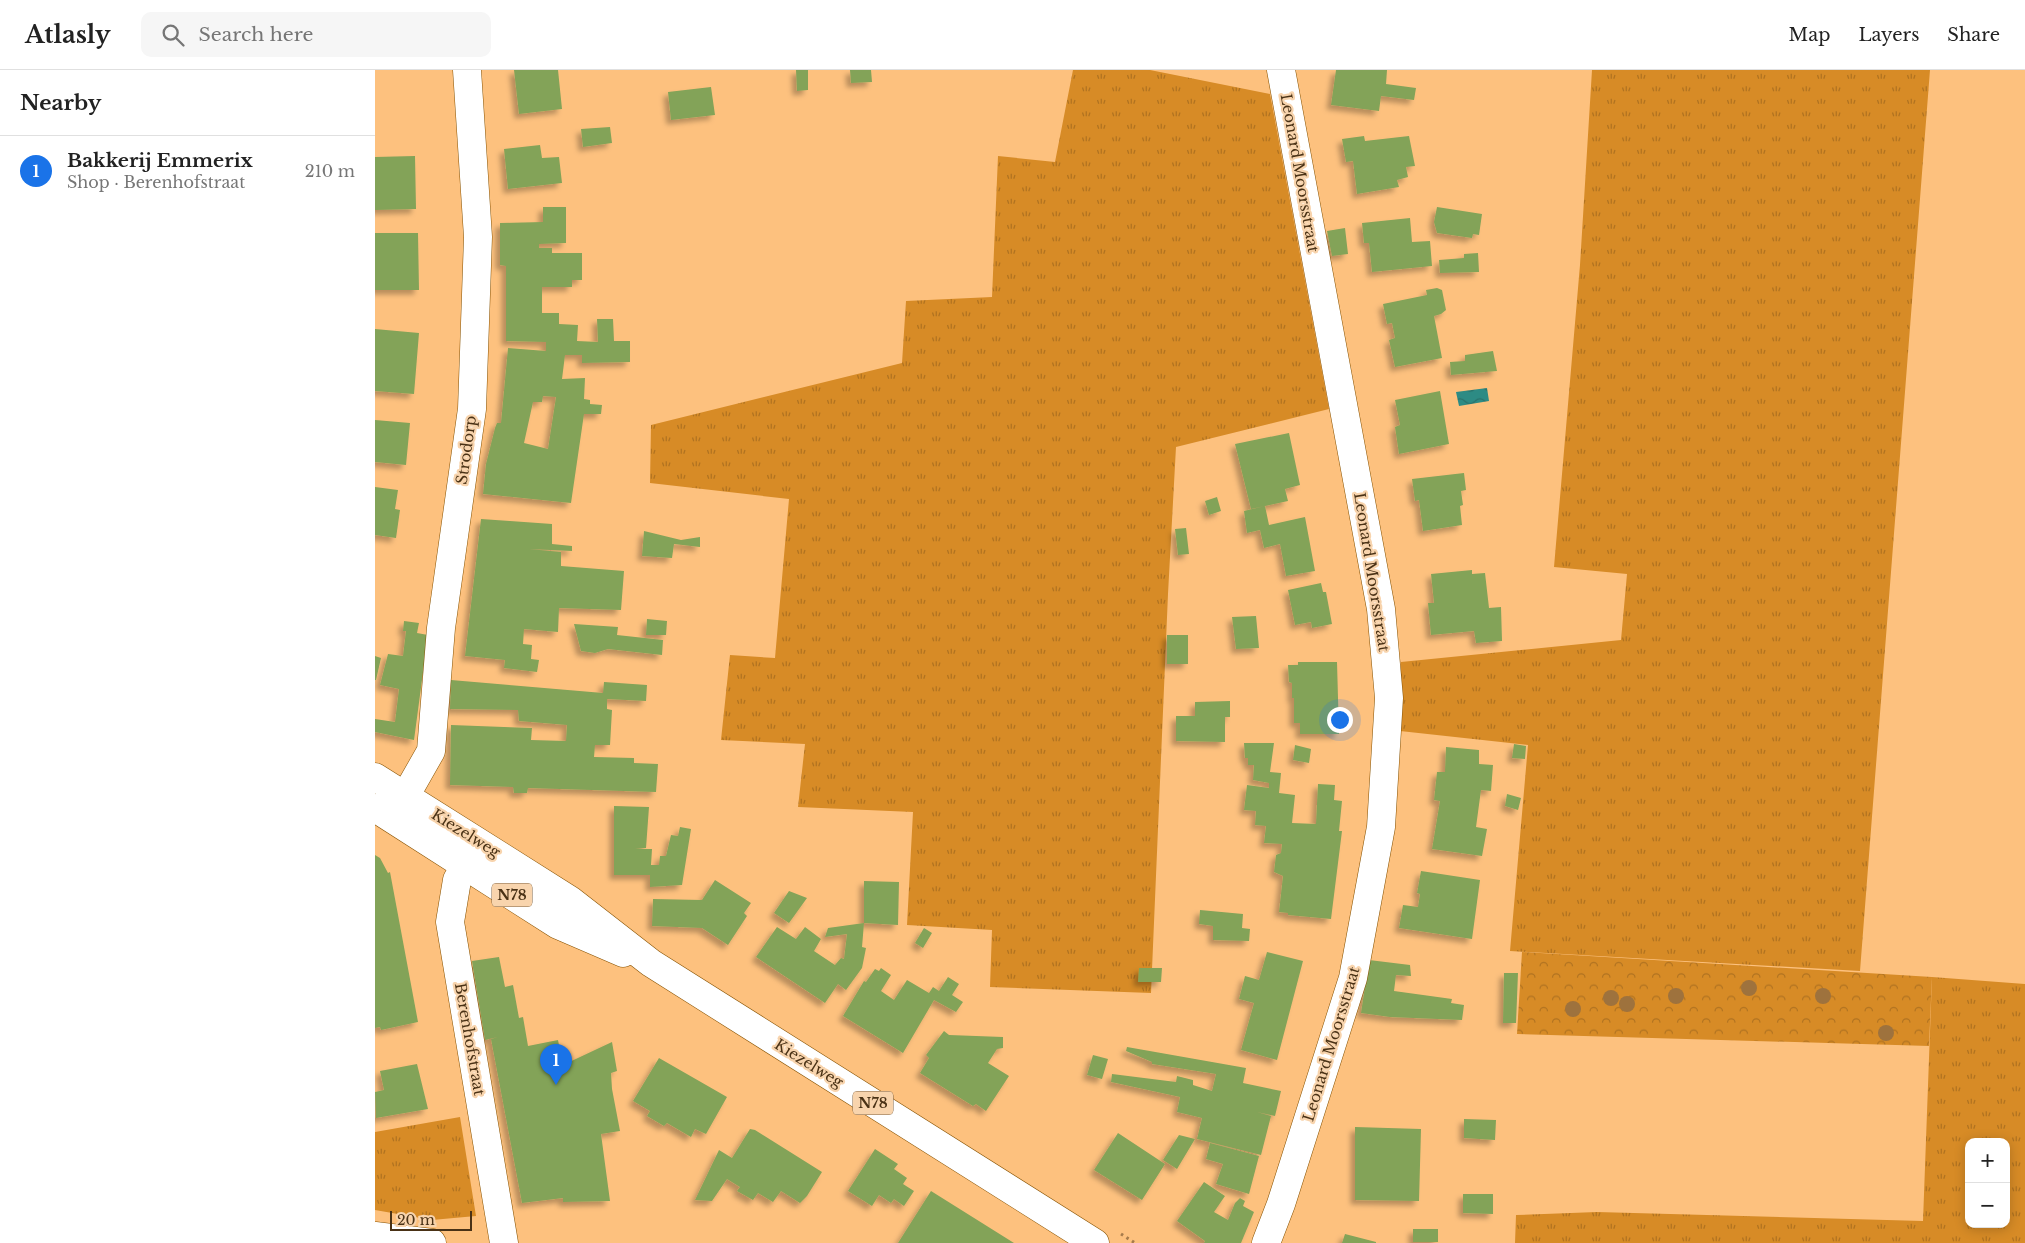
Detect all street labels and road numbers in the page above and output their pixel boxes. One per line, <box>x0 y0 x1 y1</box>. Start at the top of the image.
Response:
street label: Leonard Moorsstraat <box>1277 92 1323 254</box>
street label: Strodorp <box>452 414 480 486</box>
street label: Leonard Moorsstraat <box>1350 491 1394 653</box>
street label: Kiezelweg <box>428 804 505 862</box>
road number: N78 <box>492 884 532 906</box>
street label: Leonard Moorsstraat <box>1298 964 1364 1124</box>
street label: Berenhofstraat <box>451 981 489 1097</box>
street label: Kiezelweg <box>771 1034 848 1092</box>
road number: N78 <box>853 1091 893 1114</box>

